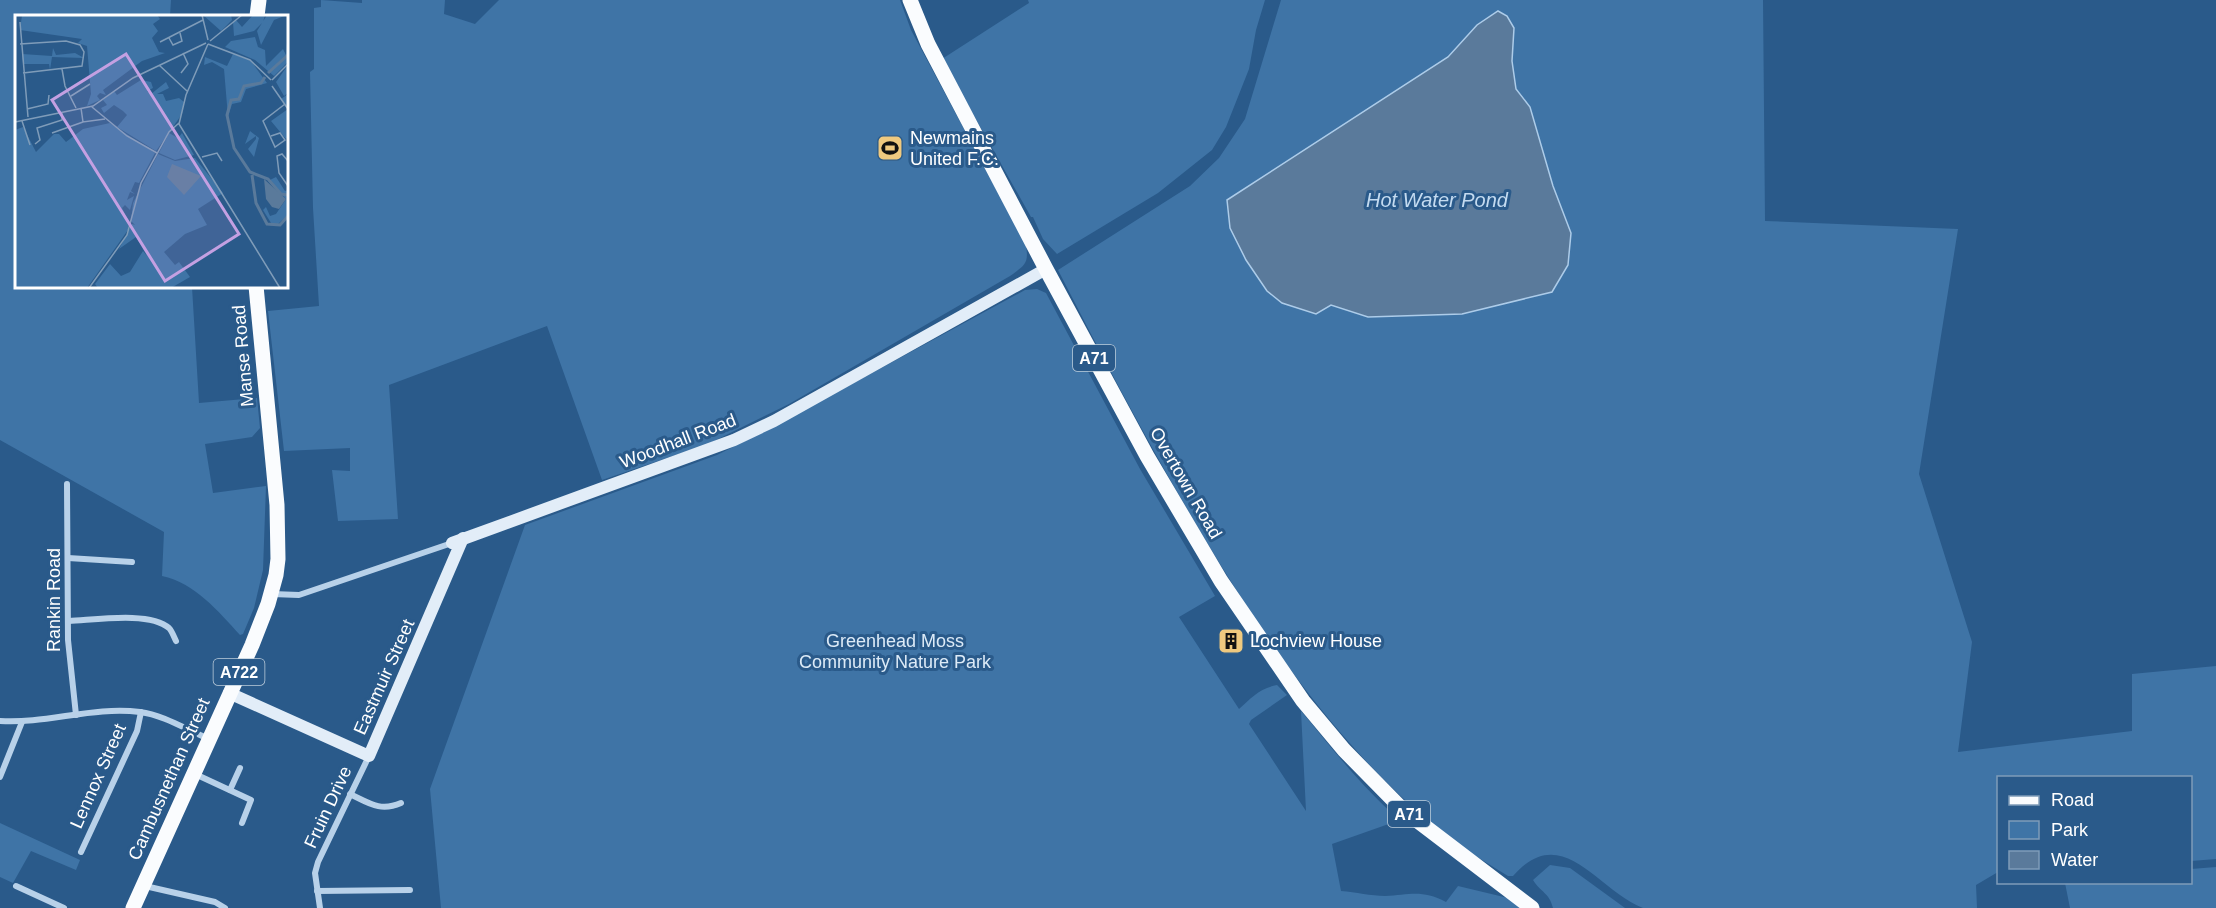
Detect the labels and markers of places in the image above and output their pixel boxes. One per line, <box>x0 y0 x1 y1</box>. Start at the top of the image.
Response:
place label: Newmains United F.C. <box>910 128 999 169</box>
sports icon: Newmains United F.C. <box>875 133 905 163</box>
building icon: Lochview House <box>1216 626 1246 656</box>
place label: Lochview House <box>1250 631 1382 651</box>

